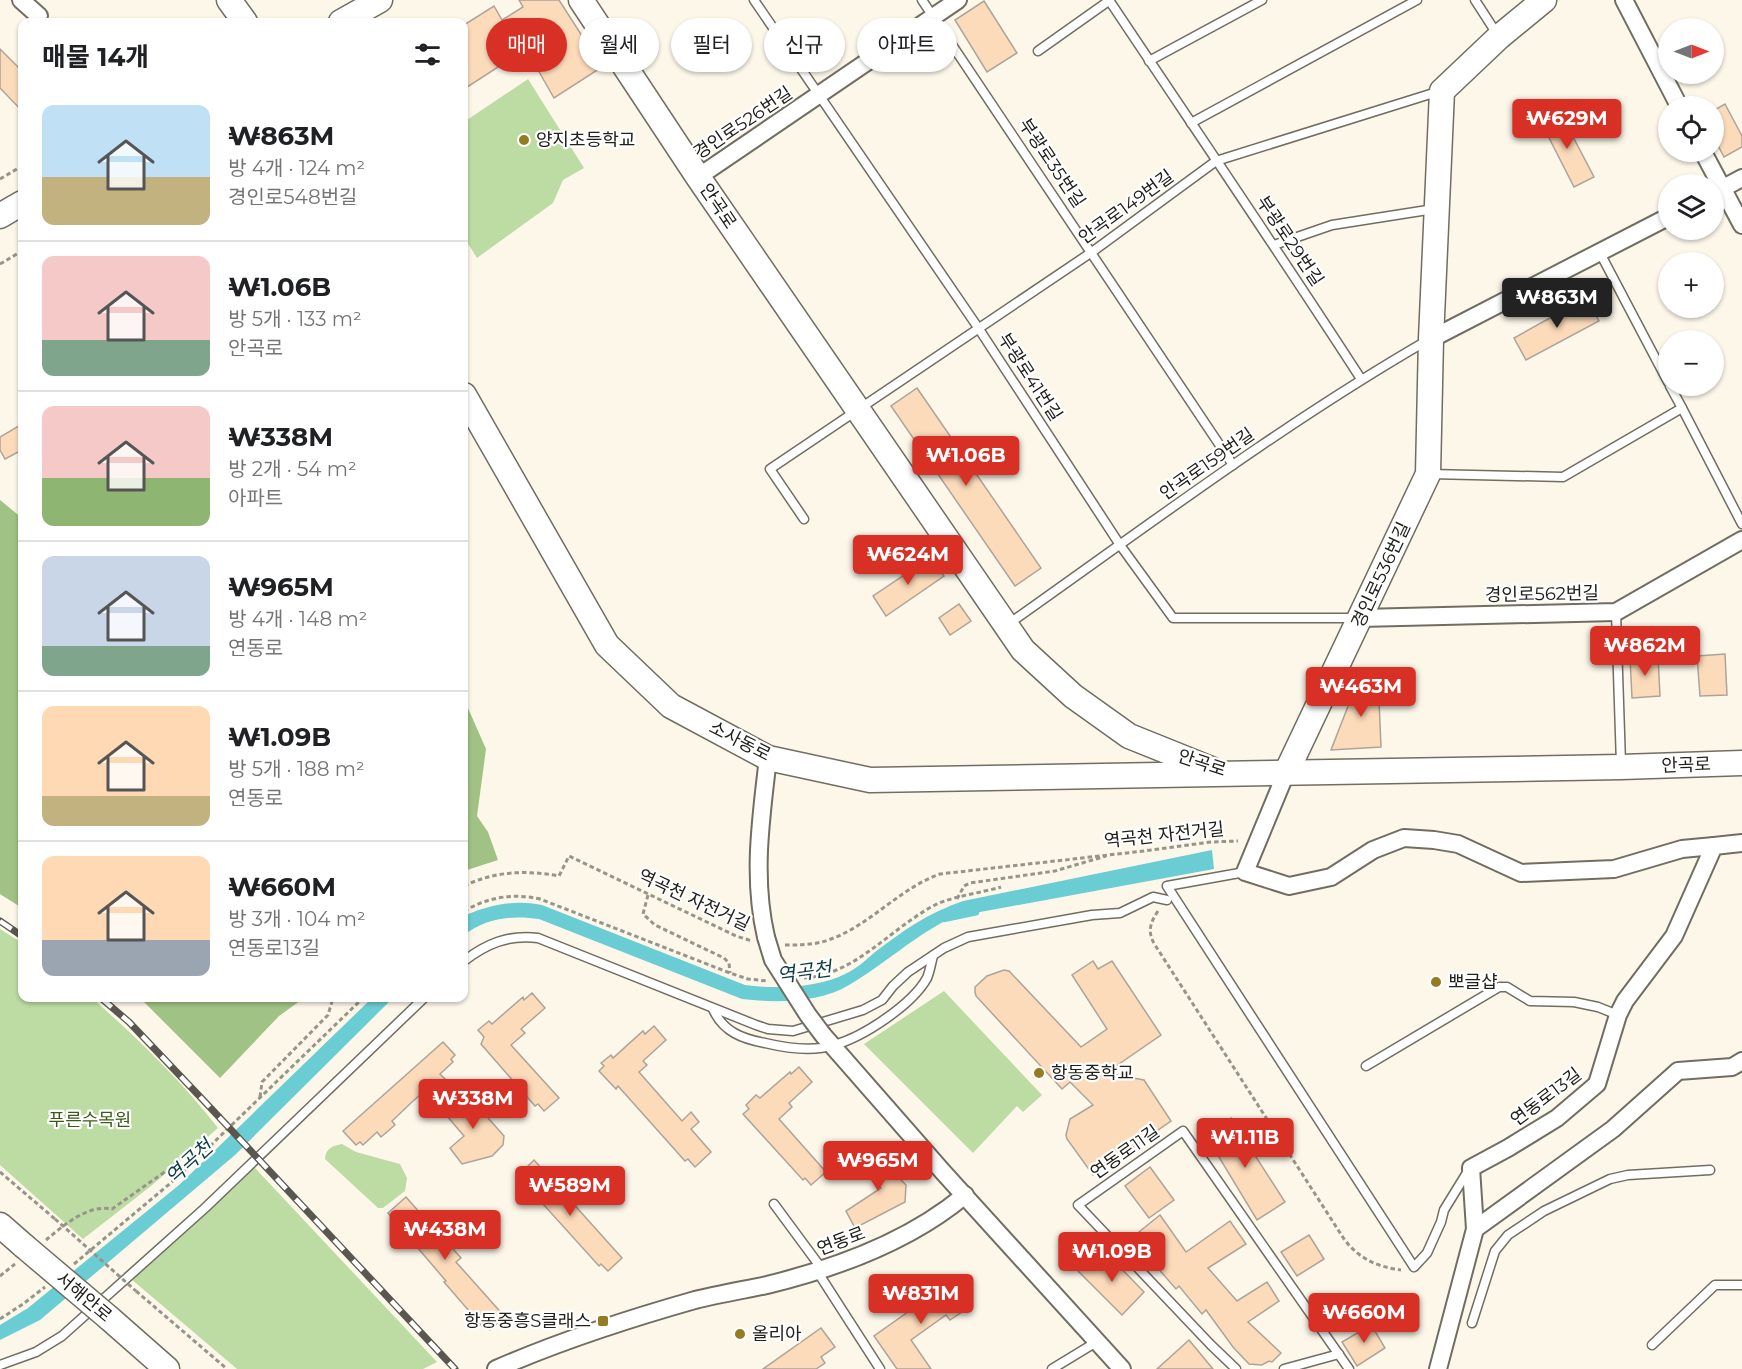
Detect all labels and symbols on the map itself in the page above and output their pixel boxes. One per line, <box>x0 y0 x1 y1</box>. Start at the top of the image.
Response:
north arrow <box>1658 18 1724 84</box>
street label: 경인로526번길 <box>690 82 796 164</box>
pin: ₩629M <box>1525 99 1609 150</box>
street label: 부광로35번길 <box>1014 114 1090 212</box>
place label: 양지초등학교 <box>536 129 635 151</box>
marker: 양지초등학교 <box>517 133 531 147</box>
street label: 안곡로149번길 <box>1074 165 1178 249</box>
street label: 안곡로 <box>695 179 741 233</box>
street label: 부광로29번길 <box>1252 192 1328 290</box>
pin: ₩863M <box>1515 278 1599 329</box>
street label: 부광로41번길 <box>993 329 1067 425</box>
street label: 안곡로159번길 <box>1155 423 1259 505</box>
pin: ₩1.06B <box>917 436 1015 487</box>
street label: 경인로536번길 <box>1347 519 1415 631</box>
pin: ₩624M <box>866 535 950 586</box>
street label: 경인로562번길 <box>1485 582 1599 606</box>
pin: ₩862M <box>1603 626 1687 677</box>
pin: ₩463M <box>1319 667 1403 718</box>
street label: 소사동로 <box>705 716 775 766</box>
street label: 안곡로 <box>1175 745 1229 781</box>
street label: 안곡로 <box>1661 753 1711 777</box>
street label: 역곡천 자전거길 <box>1103 818 1225 852</box>
street label: 역곡천 자전거길 <box>635 865 753 935</box>
water label: 역곡천 <box>775 956 836 988</box>
place label: 뽀글샵 <box>1448 971 1498 993</box>
marker: 뽀글샵 <box>1429 975 1443 989</box>
place label: 항동중학교 <box>1051 1062 1134 1084</box>
street label: 연동로13길 <box>1506 1063 1586 1131</box>
marker: 항동중학교 <box>1032 1066 1046 1080</box>
pin: ₩338M <box>431 1079 515 1130</box>
park label: 푸른수목원 <box>49 1109 131 1131</box>
pin: ₩1.11B <box>1196 1118 1294 1169</box>
street label: 연동로11길 <box>1086 1120 1164 1184</box>
water label: 역곡천 <box>160 1133 219 1189</box>
pin: ₩965M <box>836 1141 920 1192</box>
pin: ₩589M <box>528 1166 612 1217</box>
pin: ₩438M <box>403 1210 487 1261</box>
street label: 연동로 <box>814 1222 868 1260</box>
pin: ₩1.09B <box>1063 1232 1161 1283</box>
street label: 서해안로 <box>52 1267 116 1327</box>
pin: ₩831M <box>879 1274 963 1325</box>
pin: ₩660M <box>1322 1293 1406 1344</box>
place label: 항동중흥S클래스 <box>464 1310 591 1332</box>
marker: 항동중흥S클래스 <box>596 1314 610 1328</box>
place label: 올리아 <box>752 1323 802 1345</box>
marker: 올리아 <box>733 1327 747 1341</box>

